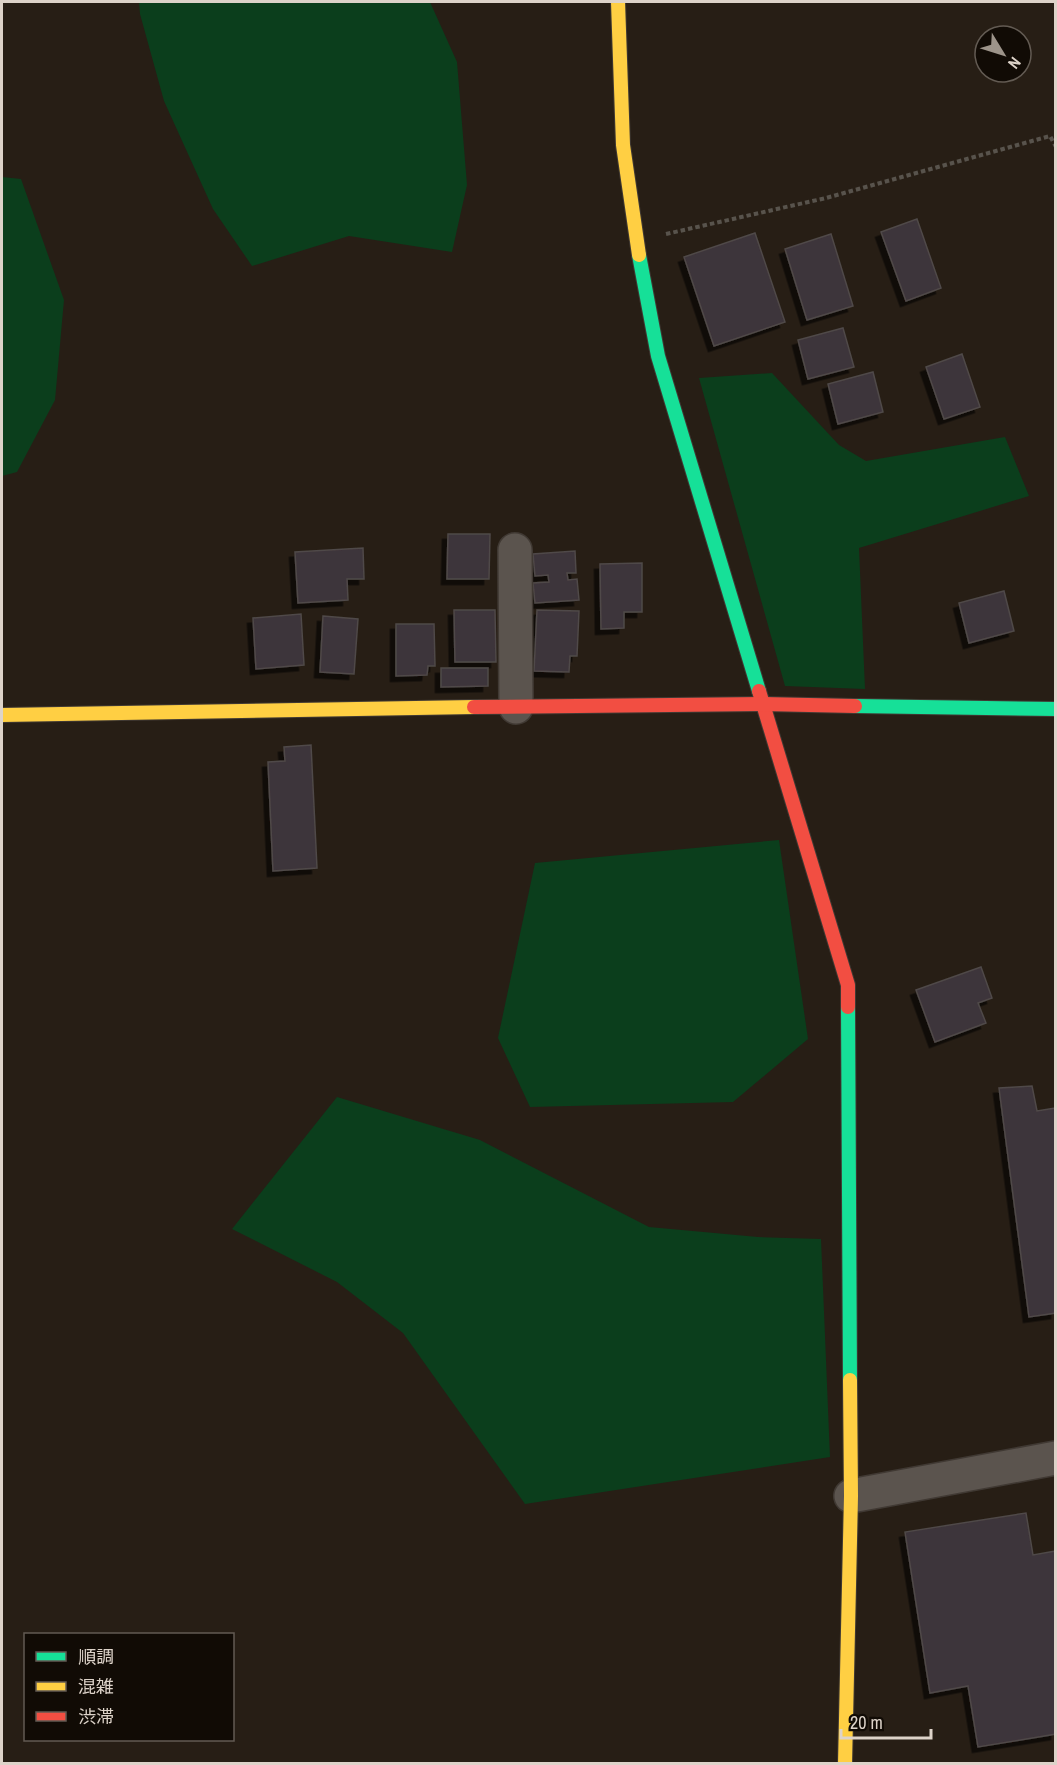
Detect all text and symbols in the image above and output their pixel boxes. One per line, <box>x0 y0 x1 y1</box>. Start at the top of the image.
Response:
north arrow <box>973 24 1033 84</box>
text: N <box>1003 53 1026 74</box>
legend <box>24 1633 234 1741</box>
text: 順調 <box>78 1644 114 1669</box>
text: 混雑 <box>78 1674 114 1699</box>
scale bar <box>841 1702 931 1740</box>
text: 渋滞 <box>78 1704 114 1729</box>
text: 20 m <box>850 1710 883 1735</box>

